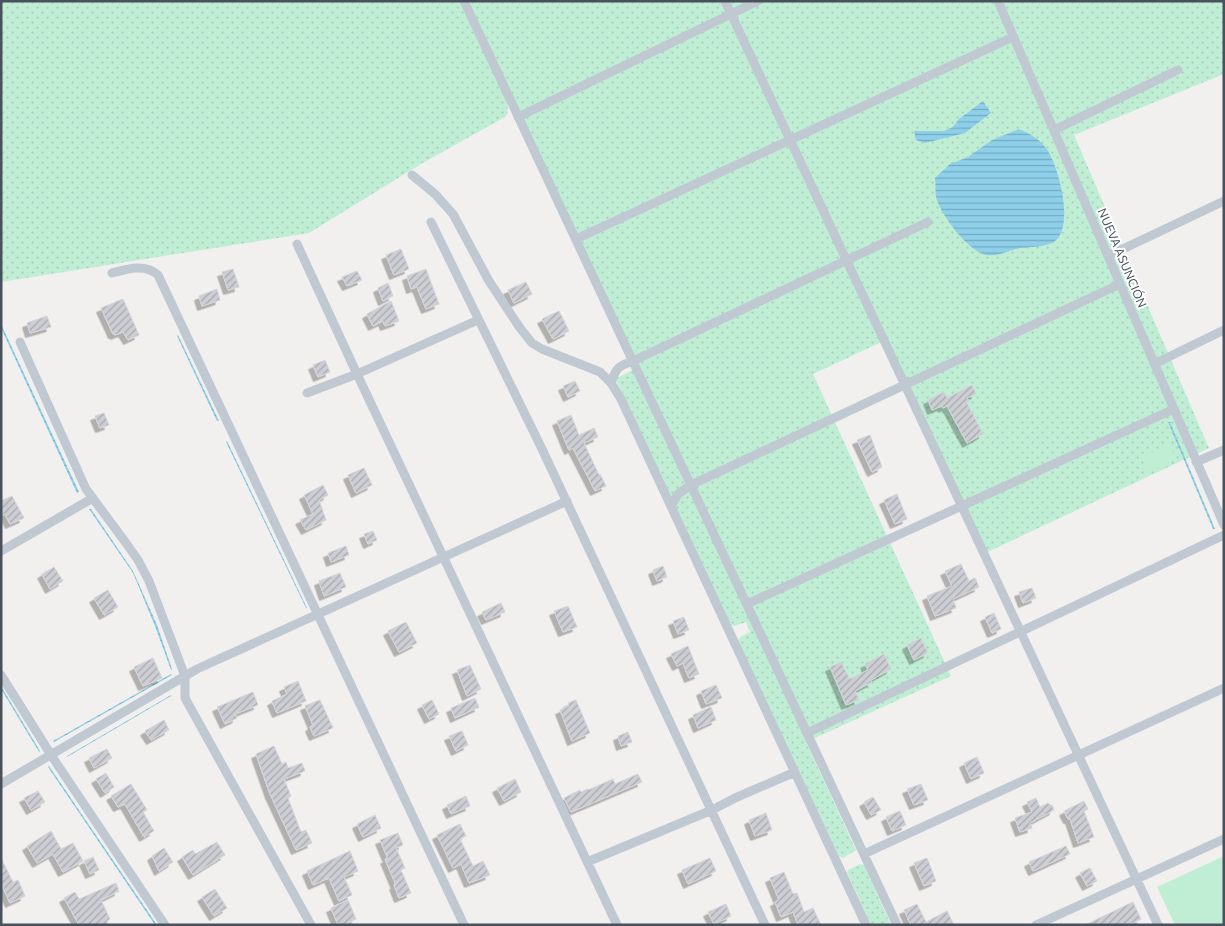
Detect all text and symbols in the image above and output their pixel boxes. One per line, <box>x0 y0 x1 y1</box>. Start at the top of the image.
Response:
street label: NUEVA ASUNCIÓN <box>1096 206 1150 309</box>

